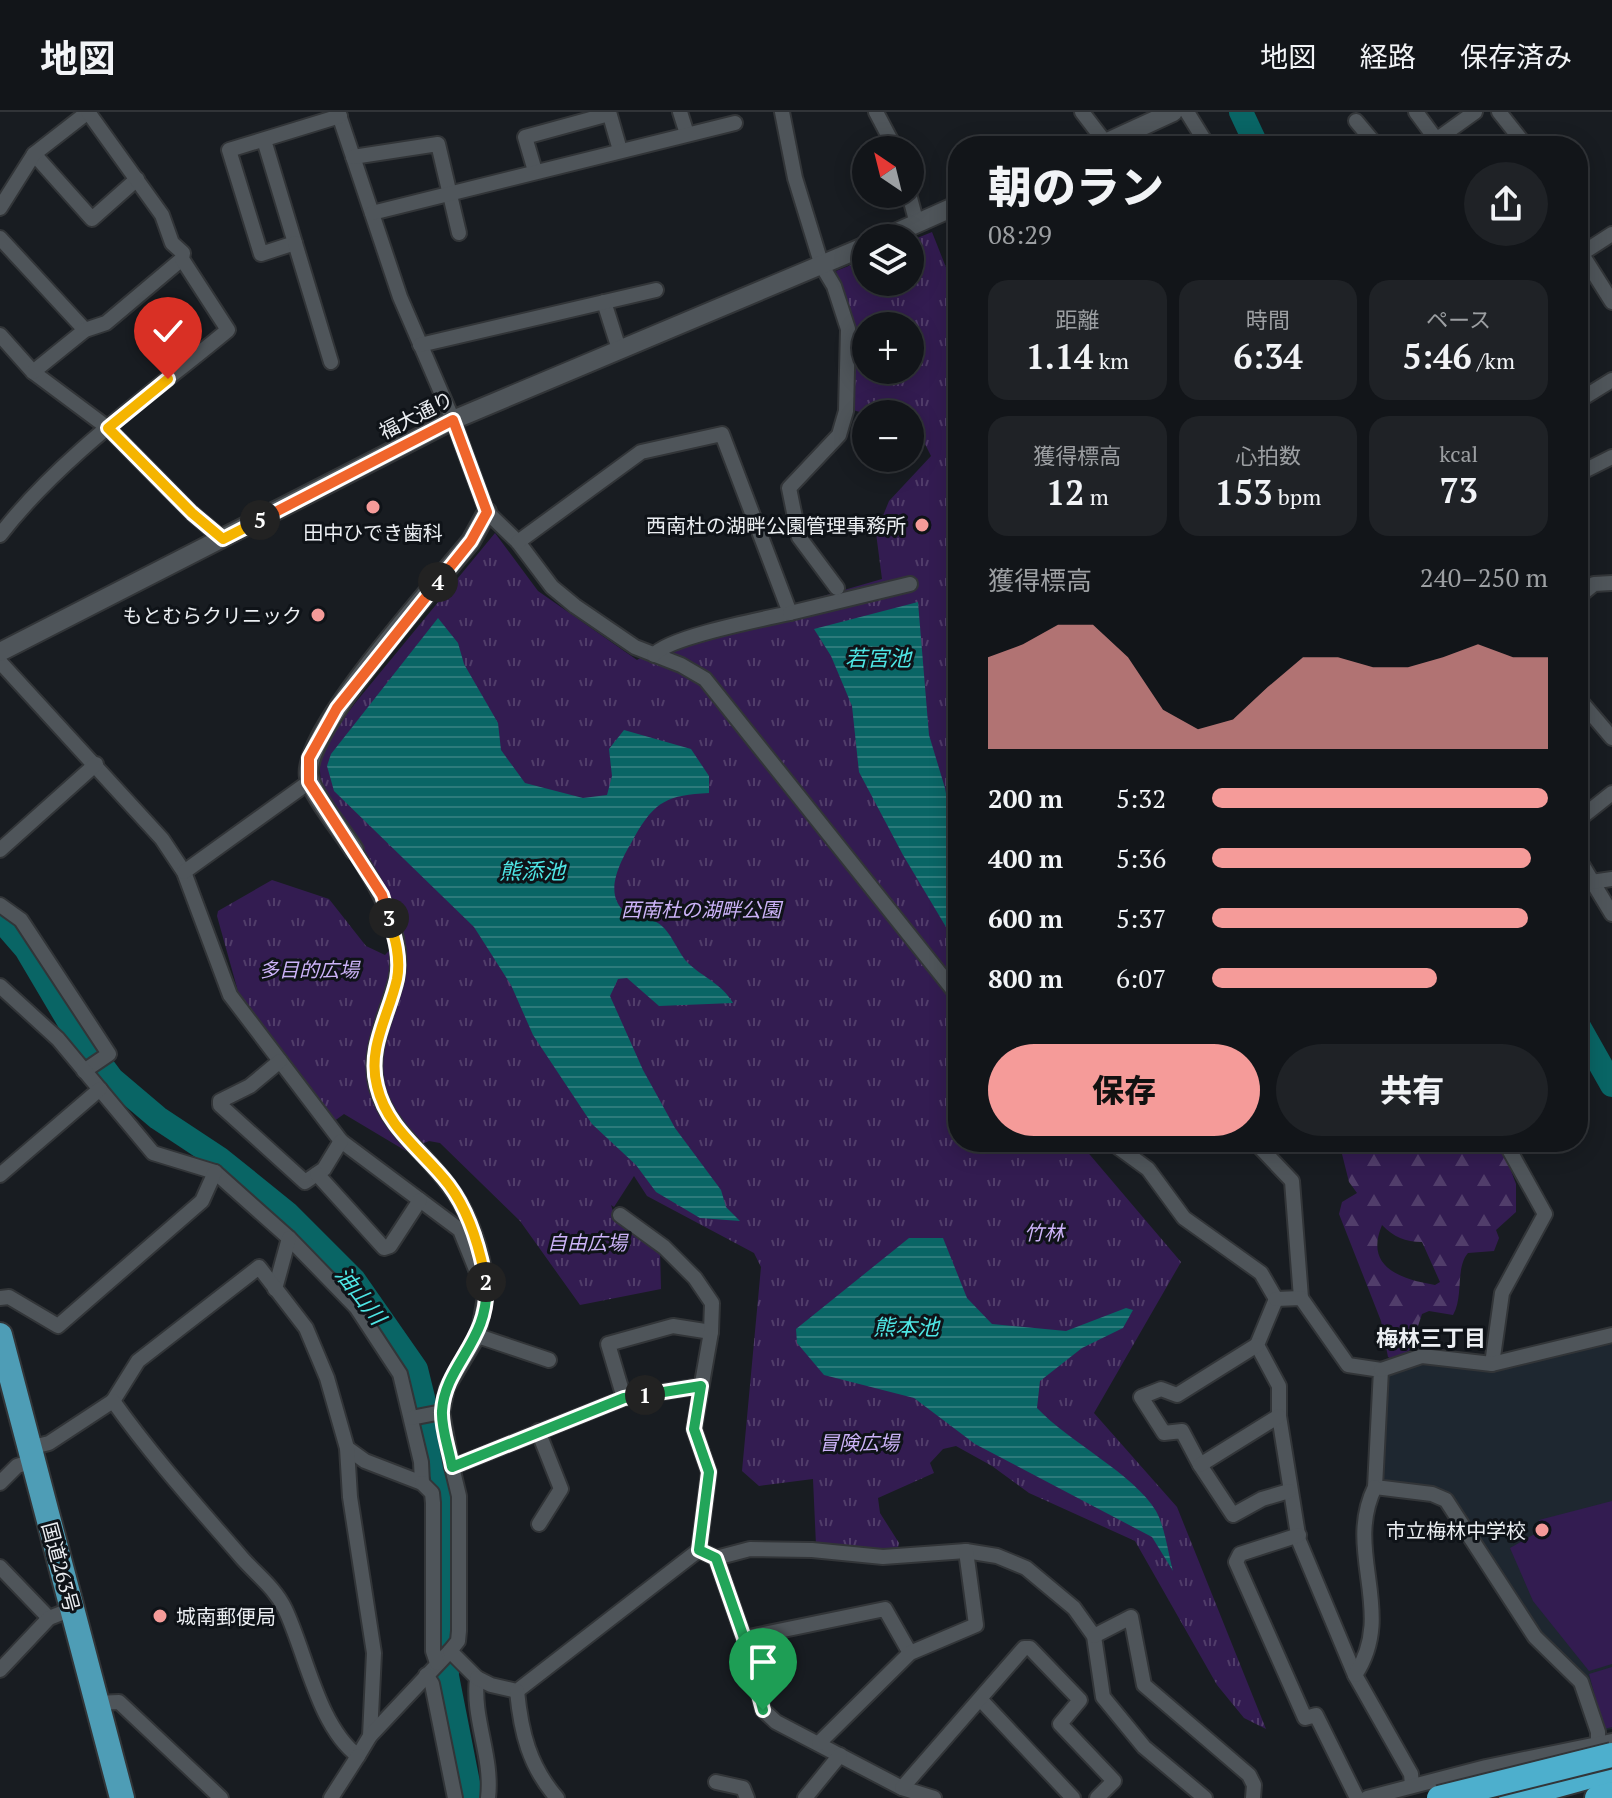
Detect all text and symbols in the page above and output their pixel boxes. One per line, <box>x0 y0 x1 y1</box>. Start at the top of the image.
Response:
text: 地図 <box>40 33 116 83</box>
text: 地図 <box>1260 38 1316 75</box>
text: 経路 <box>1360 38 1416 75</box>
text: 保存済み <box>1460 38 1572 75</box>
north arrow <box>852 136 924 208</box>
map controls <box>852 136 924 472</box>
text: 朝のラン <box>988 157 1164 216</box>
button: share <box>1464 162 1548 246</box>
text: 08:29 <box>988 217 1052 251</box>
button: layers <box>852 224 924 296</box>
pin <box>134 297 202 379</box>
text: 距離 <box>1055 305 1099 334</box>
text: 時間 <box>1246 305 1290 334</box>
text: ペース <box>1426 305 1491 334</box>
icon: check <box>146 309 190 353</box>
button: + <box>852 312 924 384</box>
text: 1.14 <box>1026 334 1093 379</box>
text: 6:34 <box>1233 334 1303 379</box>
text: 5:46 <box>1402 334 1472 379</box>
text: km <box>1093 346 1129 375</box>
text: /km <box>1472 346 1515 375</box>
street label: 福大通り <box>374 385 458 445</box>
button: − <box>852 400 924 472</box>
text: kcal <box>1439 439 1478 468</box>
text: 獲得標高 <box>1033 441 1121 470</box>
text: 心拍数 <box>1235 441 1301 470</box>
text: 73 <box>1439 468 1478 513</box>
text: 12 <box>1046 470 1084 515</box>
text: 153 <box>1215 470 1272 515</box>
text: m <box>1084 482 1109 511</box>
text: bpm <box>1272 482 1321 511</box>
marker: 田中ひでき歯科 <box>364 498 382 516</box>
pin: 5 <box>240 500 280 540</box>
text: 5 <box>254 505 266 534</box>
place label: 西南杜の湖畔公園管理事務所 <box>646 512 906 539</box>
marker: 西南杜の湖畔公園管理事務所 <box>913 516 931 534</box>
place label: 田中ひでき歯科 <box>303 519 443 546</box>
text: 240–250 m <box>1420 560 1548 594</box>
pin: 4 <box>418 562 458 602</box>
text: 獲得標高 <box>988 563 1092 597</box>
text: 4 <box>432 567 444 596</box>
place label: もとむらクリニック <box>122 602 302 629</box>
marker: もとむらクリニック <box>309 606 327 624</box>
water label: 若宮池 <box>845 643 913 672</box>
text: 200 m <box>988 781 1063 815</box>
text: 5:32 <box>1116 781 1166 815</box>
text: 400 m <box>988 841 1063 875</box>
text: 5:36 <box>1116 841 1166 875</box>
water label: 熊添池 <box>499 856 567 885</box>
park label: 西南杜の湖畔公園 <box>621 896 784 923</box>
pin: 3 <box>369 898 409 938</box>
text: 600 m <box>988 901 1063 935</box>
text: 5:37 <box>1116 901 1166 935</box>
text: 3 <box>383 903 395 932</box>
park label: 多目的広場 <box>259 956 361 983</box>
text: 800 m <box>988 961 1063 995</box>
text: 6:07 <box>1116 961 1166 995</box>
button: 保存 <box>988 1044 1260 1136</box>
button: 共有 <box>1276 1044 1548 1136</box>
park label: 竹林 <box>1024 1219 1066 1246</box>
park label: 自由広場 <box>547 1229 629 1256</box>
water label: 油山川 <box>329 1260 394 1332</box>
pin: 2 <box>466 1262 506 1302</box>
text: 2 <box>480 1267 492 1296</box>
water label: 熊本池 <box>873 1312 941 1341</box>
district label: 梅林三丁目 <box>1376 1323 1486 1352</box>
pin: 1 <box>625 1375 665 1415</box>
text: 1 <box>639 1380 651 1409</box>
park label: 冒険広場 <box>819 1429 901 1456</box>
place label: 市立梅林中学校 <box>1386 1517 1526 1544</box>
street label: 国道263号 <box>36 1519 86 1615</box>
marker: 市立梅林中学校 <box>1533 1521 1551 1539</box>
place label: 城南郵便局 <box>176 1603 276 1630</box>
marker: 城南郵便局 <box>151 1607 169 1625</box>
pin <box>729 1628 797 1710</box>
icon: arrive <box>741 1640 785 1684</box>

